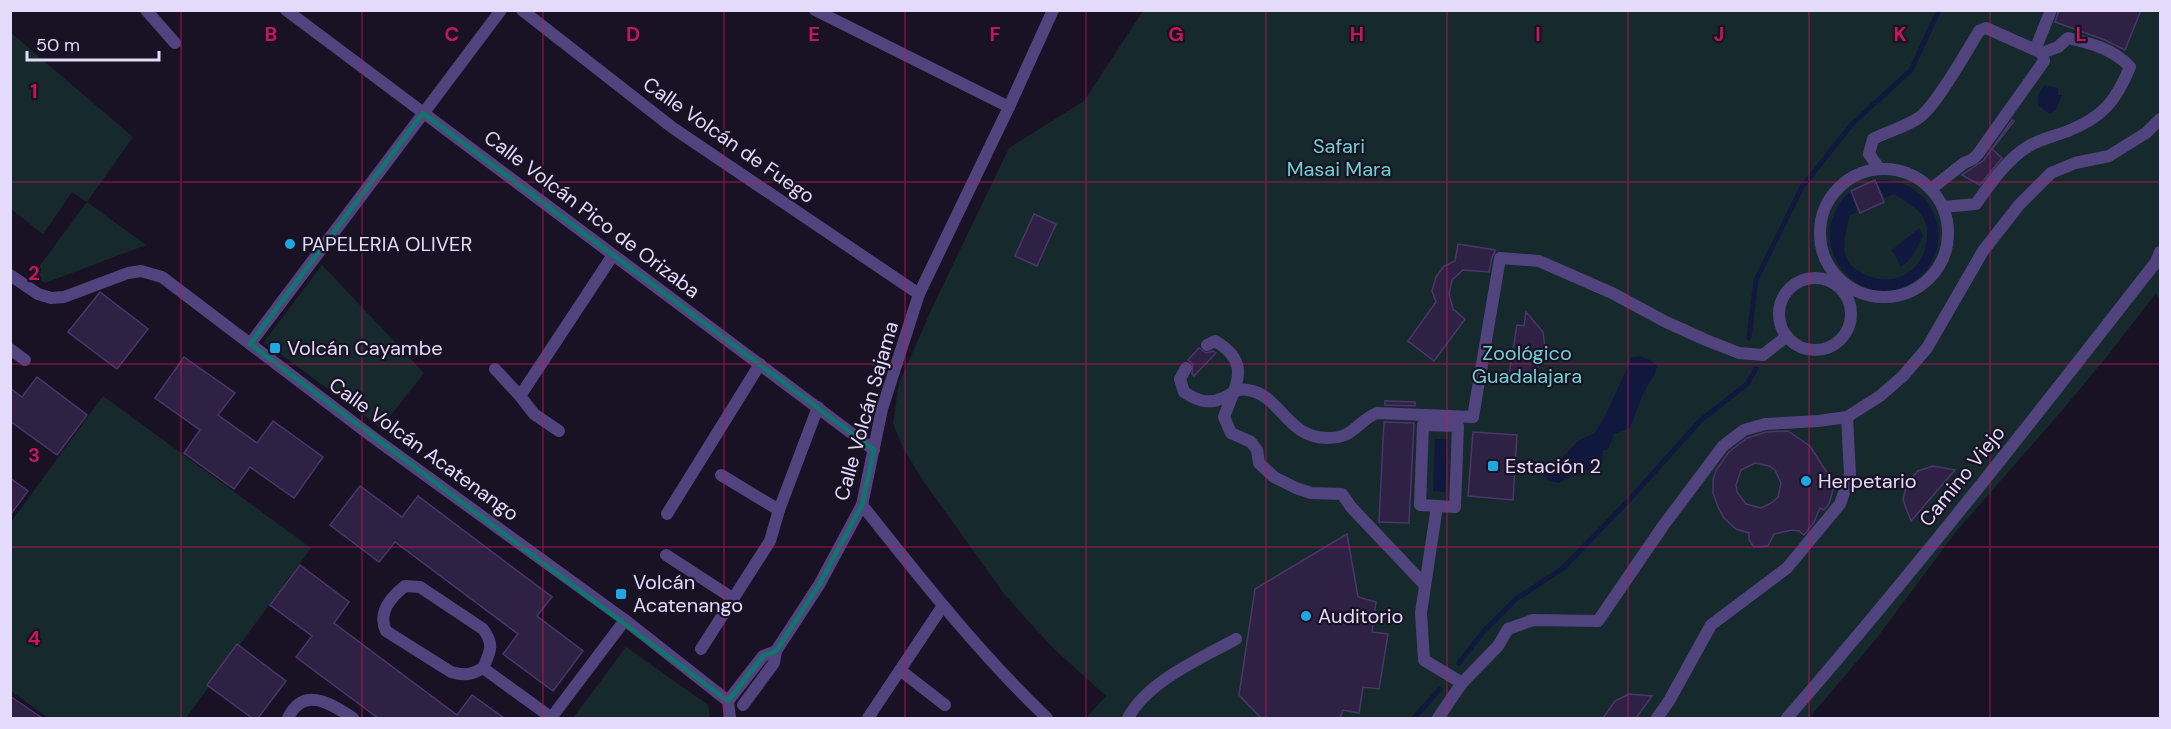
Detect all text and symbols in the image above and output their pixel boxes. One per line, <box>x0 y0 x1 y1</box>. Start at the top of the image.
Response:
text: B <box>265 21 277 47</box>
text: C <box>445 21 459 47</box>
text: D <box>626 21 640 47</box>
text: E <box>808 21 820 47</box>
text: F <box>989 21 1001 47</box>
text: G <box>1168 21 1184 47</box>
text: H <box>1350 21 1364 47</box>
text: I <box>1535 21 1541 47</box>
text: J <box>1714 21 1724 47</box>
text: K <box>1893 21 1907 47</box>
text: L <box>2075 21 2087 47</box>
scale bar <box>27 24 159 62</box>
text: 50 m <box>36 33 80 57</box>
street label: Calle Volcán de Fuego <box>638 71 820 209</box>
text: 1 <box>30 78 38 104</box>
street label: Calle Volcán Pico de Orizaba <box>479 124 705 304</box>
park label: Safari Masai Mara <box>1287 133 1391 182</box>
place label: PAPELERIA OLIVER <box>302 231 472 257</box>
marker: PAPELERIA OLIVER <box>283 237 297 251</box>
text: 2 <box>28 260 40 286</box>
street label: Calle Volcán Sajama <box>828 318 904 504</box>
place label: Volcán Cayambe <box>287 335 443 361</box>
park label: Zoológico Guadalajara <box>1472 340 1582 389</box>
marker: Volcán Cayambe <box>268 341 282 355</box>
street label: Calle Volcán Acatenango <box>324 371 524 527</box>
street label: Camino Viejo <box>1913 420 2011 532</box>
text: 3 <box>28 442 40 468</box>
place label: Estación 2 <box>1505 453 1601 479</box>
marker: Estación 2 <box>1486 459 1500 473</box>
place label: Herpetario <box>1818 468 1917 494</box>
marker: Herpetario <box>1799 474 1813 488</box>
place label: Volcán Acatenango <box>633 569 743 618</box>
marker: Volcán Acatenango <box>614 587 628 601</box>
place label: Auditorio <box>1318 603 1403 629</box>
marker: Auditorio <box>1299 609 1313 623</box>
text: 4 <box>28 625 41 651</box>

